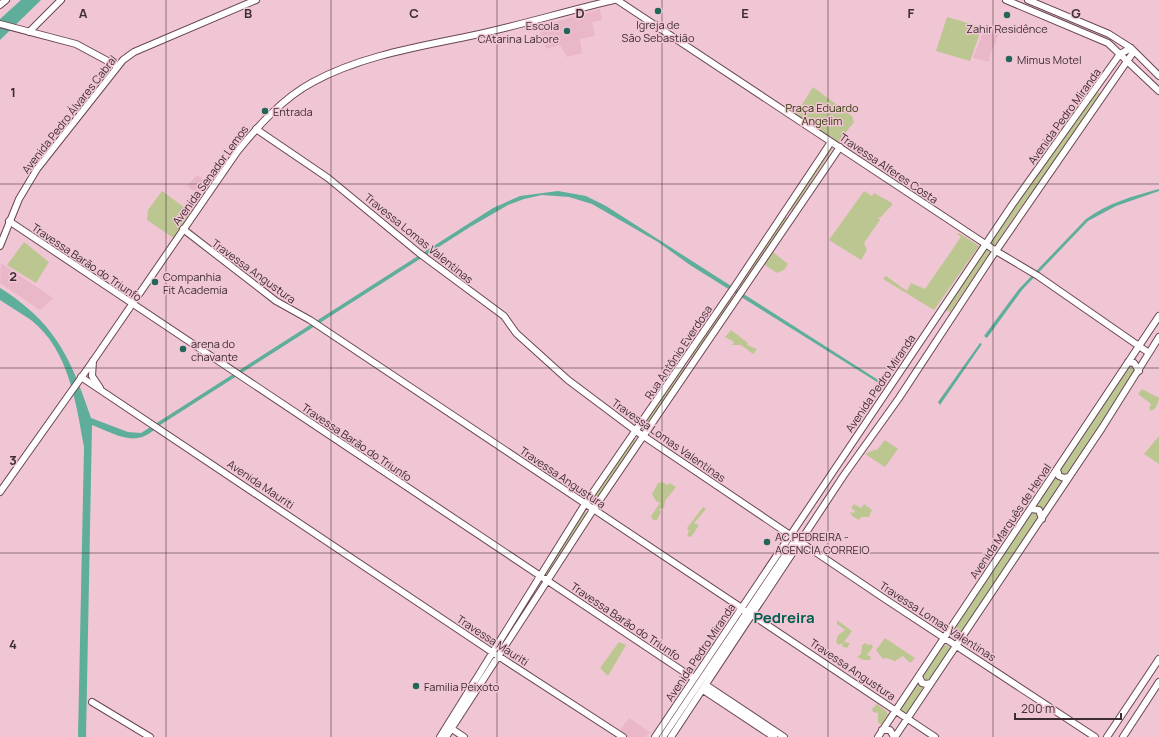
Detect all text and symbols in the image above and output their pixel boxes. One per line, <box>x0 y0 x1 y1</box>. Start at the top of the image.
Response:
text: A <box>79 4 88 22</box>
text: B <box>244 4 252 22</box>
text: C <box>409 4 419 22</box>
text: D <box>575 4 585 22</box>
text: E <box>741 4 749 22</box>
text: F <box>908 4 915 22</box>
text: G <box>1071 4 1081 22</box>
marker: Igreja de São Sebastião <box>653 6 663 16</box>
marker: Zahir Residênce <box>1002 10 1012 20</box>
place label: Igreja de São Sebastião <box>622 17 695 45</box>
place label: Escola CAtarina Labore <box>478 18 560 46</box>
place label: Zahir Residênce <box>966 21 1048 36</box>
marker: Escola CAtarina Labore <box>562 26 572 36</box>
street label: Avenida Pedro Álvares Cabral <box>18 52 120 176</box>
place label: Mimus Motel <box>1017 52 1082 67</box>
marker: Mimus Motel <box>1004 54 1014 64</box>
street label: Avenida Pedro Miranda <box>1024 65 1104 167</box>
text: 1 <box>10 83 16 101</box>
park label: Praça Eduardo Angelim <box>785 100 859 128</box>
place label: Entrada <box>273 104 313 119</box>
marker: Entrada <box>260 106 270 116</box>
street label: Avenida Senador Lemos <box>169 122 252 228</box>
street label: Travessa Alferes Costa <box>837 129 941 207</box>
street label: Travessa Lomas Valentinas <box>361 189 477 287</box>
street label: Travessa Barão do Triunfo <box>29 220 145 305</box>
street label: Travessa Angustura <box>209 235 299 307</box>
text: 2 <box>9 267 17 285</box>
place label: Companhia Fit Academia <box>163 269 228 297</box>
marker: Companhia Fit Academia <box>150 277 160 287</box>
street label: Rua Antônio Everdosa <box>641 302 715 402</box>
street label: Avenida Pedro Miranda <box>842 331 918 435</box>
place label: arena do chavante <box>191 336 239 364</box>
marker: arena do chavante <box>178 344 188 354</box>
street label: Travessa Lomas Valentinas <box>609 395 729 485</box>
street label: Travessa Barão do Triunfo <box>299 400 415 485</box>
street label: Travessa Angustura <box>517 443 609 511</box>
text: 3 <box>9 451 17 469</box>
street label: Avenida Mauriti <box>225 456 297 512</box>
street label: Avenida Marquês de Herval <box>966 460 1054 582</box>
place label: AC PEDREIRA - AGENCIA CORREIO <box>775 529 869 557</box>
marker: AC PEDREIRA - AGENCIA CORREIO <box>762 537 772 547</box>
street label: Travessa Lomas Valentinas <box>877 578 999 664</box>
street label: Travessa Barão do Triunfo <box>568 579 684 664</box>
street label: Avenida Pedro Miranda <box>662 600 738 704</box>
district label: Pedreira <box>753 607 815 628</box>
street label: Travessa Mauriti <box>454 611 532 669</box>
text: 4 <box>9 635 17 653</box>
street label: Travessa Angustura <box>807 635 899 703</box>
place label: Familia Peixoto <box>424 679 500 694</box>
marker: Familia Peixoto <box>411 681 421 691</box>
scale bar <box>1015 695 1121 721</box>
text: 200 m <box>1021 700 1055 717</box>

